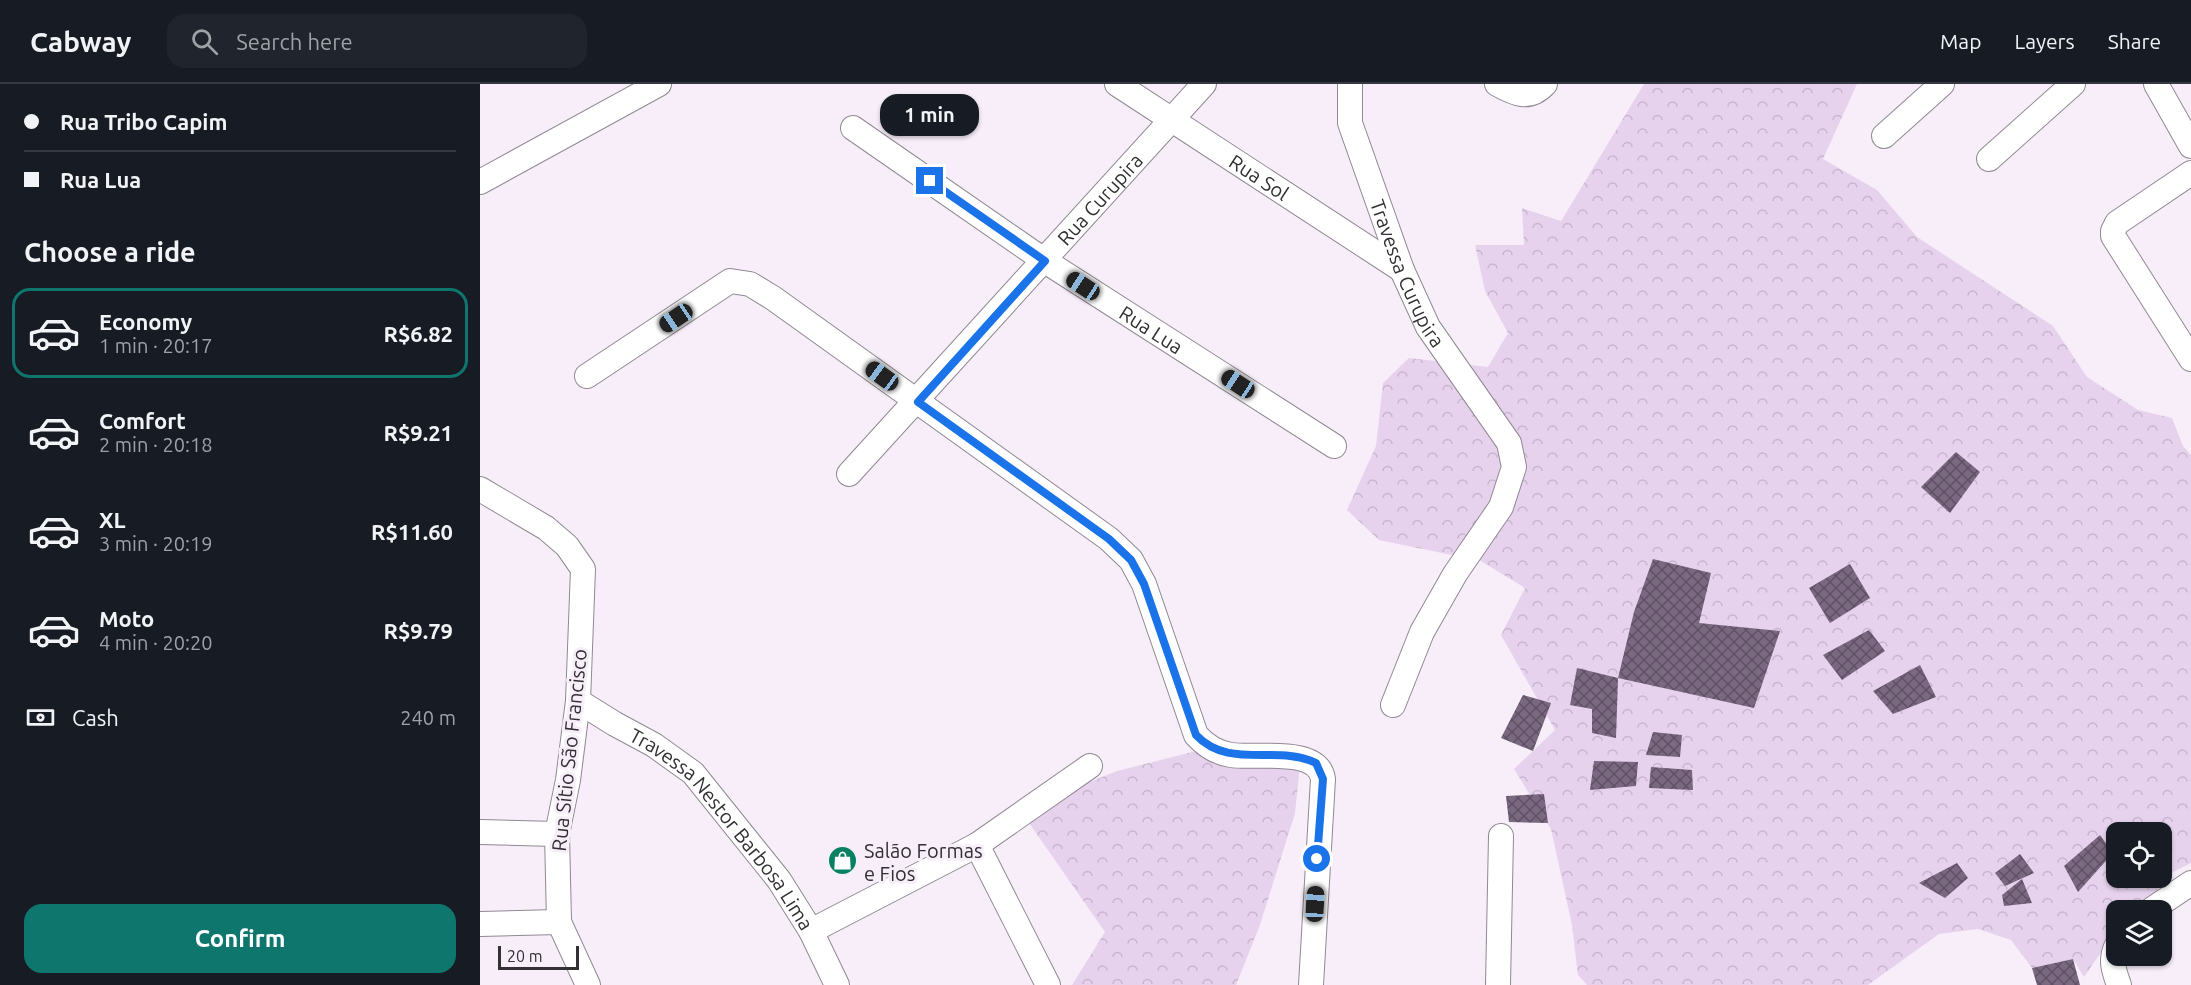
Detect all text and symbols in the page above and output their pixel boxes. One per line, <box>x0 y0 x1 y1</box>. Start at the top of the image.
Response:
search box <box>167 14 587 68</box>
icon: search <box>188 25 221 58</box>
text: Cabway <box>30 26 131 57</box>
text: Search here <box>236 29 353 54</box>
text: Map <box>1940 29 1981 53</box>
text: Layers <box>2014 29 2075 53</box>
text: Share <box>2108 29 2161 53</box>
callout: 1 min <box>880 94 980 136</box>
text: 1 min <box>904 103 955 126</box>
text: Rua Tribo Capim <box>60 109 227 134</box>
street label: Rua Curupira <box>1052 148 1147 249</box>
street label: Rua Sol <box>1225 149 1293 205</box>
text: Rua Lua <box>60 167 141 192</box>
route end <box>916 167 943 194</box>
street label: Travessa Curupira <box>1366 196 1450 351</box>
text: Choose a ride <box>24 237 196 267</box>
car <box>1063 269 1103 303</box>
car <box>656 300 696 336</box>
street label: Rua Lua <box>1116 300 1187 358</box>
icon: car <box>27 306 81 360</box>
text: Economy <box>99 309 192 334</box>
text: R$6.82 <box>384 321 453 346</box>
text: 1 min · 20:17 <box>99 334 213 357</box>
car <box>862 358 902 394</box>
car <box>1218 367 1258 401</box>
icon: car <box>27 405 81 459</box>
text: Comfort <box>99 408 186 433</box>
text: R$9.21 <box>384 420 453 445</box>
text: 2 min · 20:18 <box>99 433 213 456</box>
icon: car <box>27 504 81 558</box>
text: XL <box>99 507 126 532</box>
text: R$11.60 <box>371 519 453 544</box>
text: 3 min · 20:19 <box>99 532 213 555</box>
icon: car <box>27 603 81 657</box>
text: Moto <box>99 606 154 631</box>
text: R$9.79 <box>384 618 453 643</box>
text: 4 min · 20:20 <box>99 631 213 654</box>
street label: Rua Sítio São Francisco <box>547 648 591 852</box>
icon: cash <box>24 701 57 734</box>
text: Cash <box>72 705 119 730</box>
text: 240 m <box>400 706 456 729</box>
street label: Travessa Nestor Barbosa Lima <box>626 723 819 934</box>
map controls <box>2106 822 2172 966</box>
button: locate <box>2106 822 2172 888</box>
place label: Salão Formas e Fios <box>864 839 983 885</box>
shop icon: Salão Formas e Fios <box>827 845 859 877</box>
route start <box>1303 845 1330 872</box>
car <box>1305 886 1325 922</box>
button: layers <box>2106 900 2172 966</box>
button: Confirm <box>24 904 456 973</box>
scale bar <box>498 943 579 970</box>
text: 20 m <box>507 947 543 965</box>

